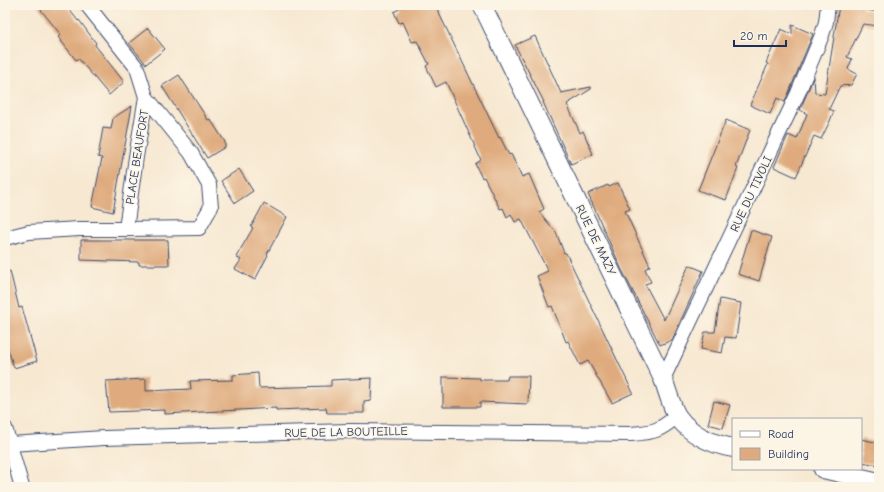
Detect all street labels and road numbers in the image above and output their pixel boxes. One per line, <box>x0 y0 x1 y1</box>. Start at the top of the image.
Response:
street label: PLACE BEAUFORT <box>123 108 152 205</box>
street label: RUE DU TIVOLI <box>727 154 775 234</box>
street label: RUE DE MAZY <box>573 202 619 278</box>
street label: RUE DE LA BOUTEILLE <box>284 424 408 440</box>

